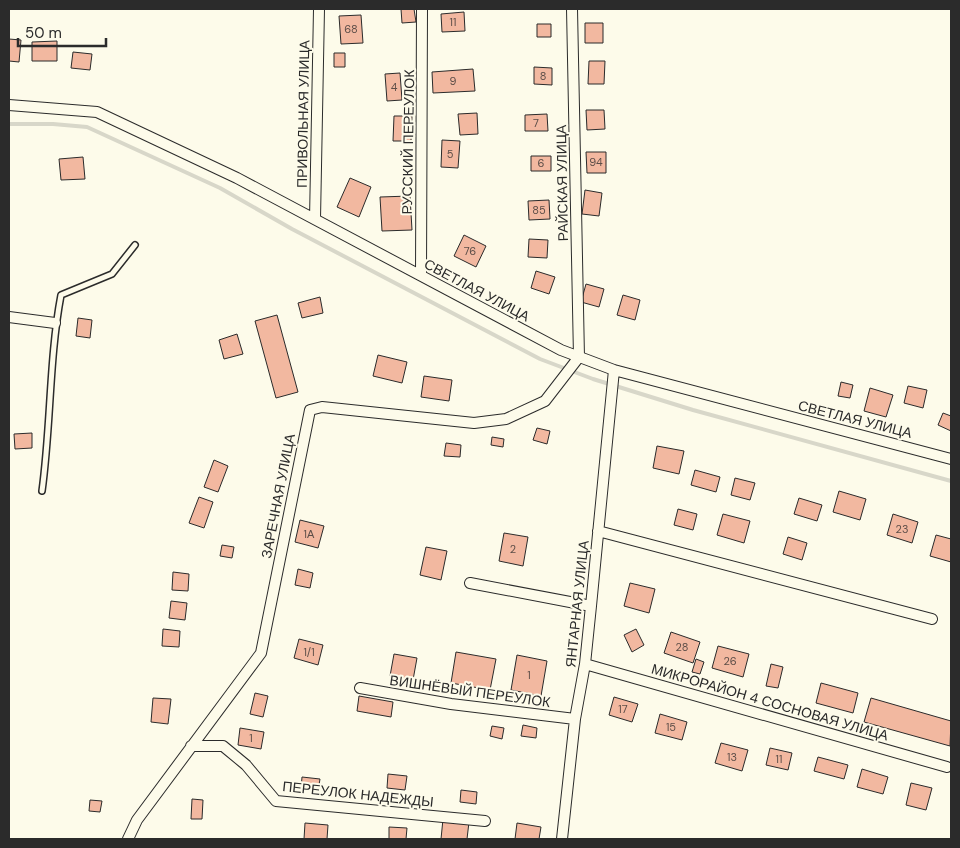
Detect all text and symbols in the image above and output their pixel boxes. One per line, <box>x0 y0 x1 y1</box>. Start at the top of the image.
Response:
scale bar <box>18 15 105 47</box>
house number: 11 <box>450 15 456 29</box>
house number: 68 <box>344 22 358 36</box>
text: 50 m <box>25 23 62 43</box>
street label: ПРИВОЛЬНАЯ УЛИЦА <box>293 39 313 188</box>
street label: РУССКИЙ ПЕРЕУЛОК <box>398 69 418 215</box>
house number: 8 <box>540 69 546 83</box>
house number: 9 <box>450 74 457 88</box>
house number: 4 <box>391 80 398 94</box>
house number: 7 <box>533 116 539 130</box>
street label: РАЙСКАЯ УЛИЦА <box>552 124 572 241</box>
house number: 5 <box>447 147 454 161</box>
house number: 94 <box>589 155 603 169</box>
house number: 6 <box>538 156 545 170</box>
house number: 85 <box>532 203 546 217</box>
house number: 76 <box>464 244 476 258</box>
street label: СВЕТЛАЯ УЛИЦА <box>421 255 533 326</box>
street label: СВЕТЛАЯ УЛИЦА <box>796 396 914 442</box>
street label: ЗАРЕЧНАЯ УЛИЦА <box>257 432 299 560</box>
house number: 23 <box>896 522 908 536</box>
house number: 1А <box>304 527 315 541</box>
street label: ЯНТАРНАЯ УЛИЦА <box>561 539 593 668</box>
house number: 2 <box>510 542 516 556</box>
house number: 28 <box>676 640 688 654</box>
house number: 1/1 <box>303 645 315 659</box>
house number: 26 <box>723 654 737 668</box>
street label: МИКРОРАЙОН 4 СОСНОВАЯ УЛИЦА <box>649 659 891 745</box>
house number: 1 <box>527 668 531 682</box>
street label: ВИШНЁВЫЙ ПЕРЕУЛОК <box>389 671 552 711</box>
house number: 17 <box>618 702 628 716</box>
house number: 15 <box>666 720 676 734</box>
house number: 1 <box>249 731 253 745</box>
house number: 13 <box>727 750 737 764</box>
house number: 11 <box>776 752 782 766</box>
street label: ПЕРЕУЛОК НАДЕЖДЫ <box>281 777 435 811</box>

